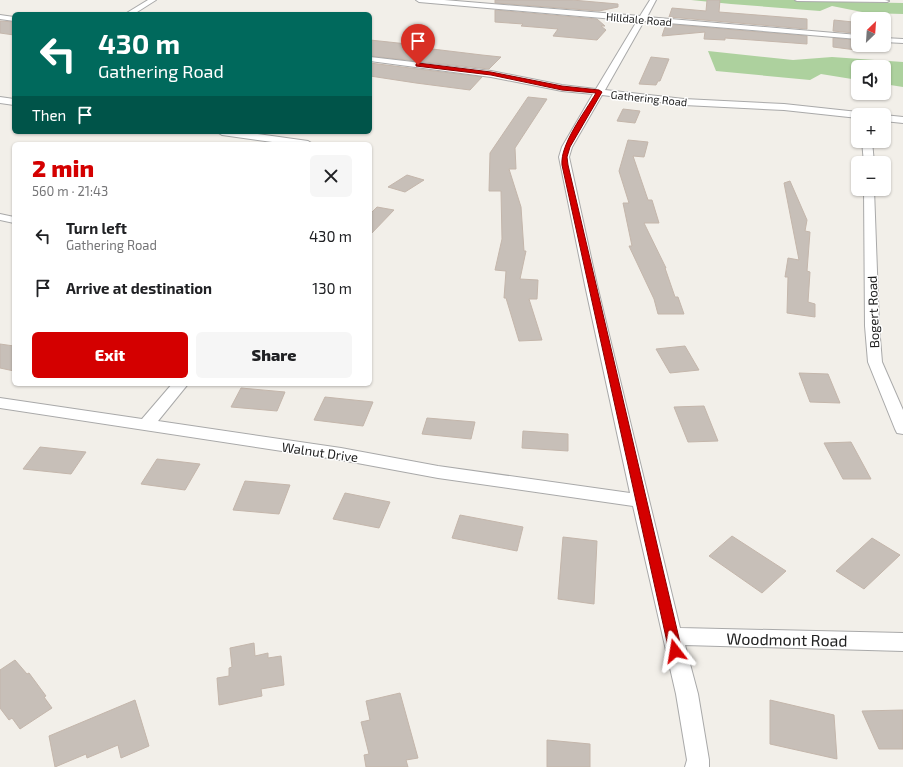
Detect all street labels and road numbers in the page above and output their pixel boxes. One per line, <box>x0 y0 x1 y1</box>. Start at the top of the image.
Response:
street label: Hilldale Road <box>606 10 672 28</box>
street label: Gathering Road <box>610 88 688 108</box>
street label: Bogert Road <box>864 275 882 349</box>
street label: Walnut Drive <box>281 439 359 465</box>
street label: Woodmont Road <box>726 628 848 650</box>

